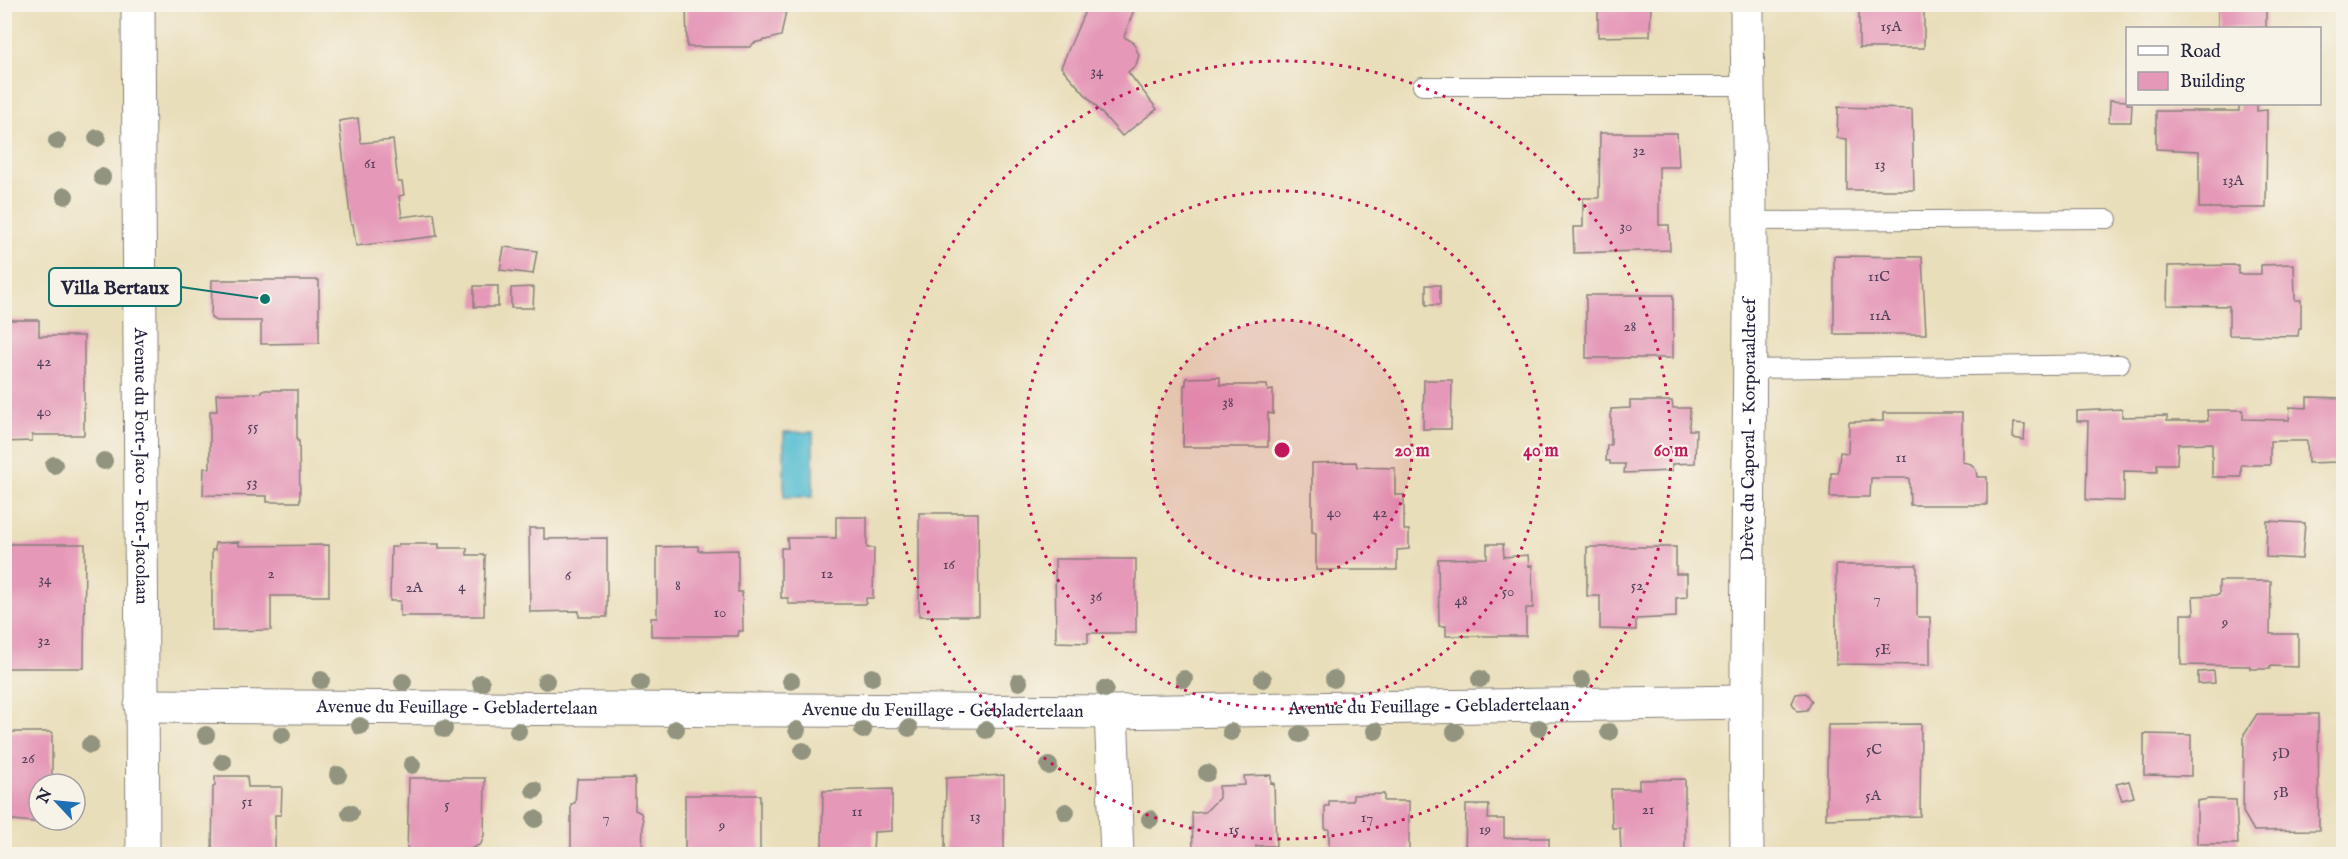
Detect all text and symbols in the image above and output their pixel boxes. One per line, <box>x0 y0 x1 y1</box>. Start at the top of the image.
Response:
house number: 15A <box>1880 17 1902 36</box>
legend <box>2126 27 2321 105</box>
text: Road <box>2180 41 2221 64</box>
house number: 34 <box>1091 62 1104 81</box>
text: Building <box>2180 71 2245 94</box>
house number: 32 <box>1633 141 1645 160</box>
house number: 61 <box>364 154 376 173</box>
house number: 13 <box>1874 155 1886 174</box>
house number: 13A <box>2222 171 2245 190</box>
house number: 30 <box>1620 217 1632 236</box>
house number: 11C <box>1868 267 1890 286</box>
callout: Villa Bertaux <box>49 268 181 306</box>
text: Villa Bertaux <box>60 276 169 301</box>
street label: Drève du Caporal - Korporaaldreef <box>1736 295 1762 562</box>
house number: 11A <box>1869 306 1892 325</box>
house number: 28 <box>1624 317 1637 336</box>
street label: Avenue du Fort-Jaco - Fort-Jacolaan <box>128 327 153 605</box>
house number: 42 <box>37 352 51 371</box>
house number: 38 <box>1222 393 1234 412</box>
house number: 40 <box>37 402 51 421</box>
house number: 55 <box>248 417 259 436</box>
centre of rings <box>1272 440 1292 460</box>
text: 20 m <box>1394 440 1430 463</box>
text: 40 m <box>1523 440 1559 463</box>
text: 60 m <box>1654 440 1688 463</box>
house number: 11 <box>1895 448 1907 467</box>
house number: 53 <box>246 473 258 492</box>
house number: 40 <box>1327 503 1341 522</box>
house number: 42 <box>1373 503 1387 522</box>
house number: 16 <box>943 555 956 574</box>
house number: 2 <box>267 564 275 583</box>
house number: 12 <box>821 564 833 583</box>
house number: 6 <box>565 566 572 585</box>
house number: 34 <box>39 570 52 589</box>
house number: 8 <box>675 576 681 595</box>
house number: 52 <box>1631 576 1643 595</box>
house number: 4 <box>458 577 466 596</box>
house number: 2A <box>405 578 423 597</box>
house number: 50 <box>1502 582 1514 601</box>
house number: 36 <box>1090 587 1103 606</box>
house number: 7 <box>1873 589 1881 608</box>
house number: 48 <box>1454 591 1468 610</box>
house number: 10 <box>714 603 726 622</box>
house number: 9 <box>2221 613 2228 632</box>
house number: 32 <box>38 631 50 650</box>
house number: 5E <box>1875 640 1891 659</box>
street label: Avenue du Feuillage - Gebladertelaan <box>1287 693 1570 721</box>
street label: Avenue du Feuillage - Gebladertelaan <box>315 696 598 720</box>
street label: Avenue du Feuillage - Gebladertelaan <box>801 699 1084 723</box>
house number: 5C <box>1866 740 1882 759</box>
house number: 5D <box>2272 744 2290 763</box>
house number: 26 <box>21 749 35 768</box>
north arrow <box>27 772 87 832</box>
house number: 5B <box>2273 783 2289 802</box>
text: N <box>33 786 57 808</box>
house number: 5A <box>1865 786 1882 805</box>
house number: 51 <box>241 792 253 811</box>
house number: 5 <box>444 795 450 814</box>
house number: 21 <box>1642 800 1654 819</box>
house number: 11 <box>851 802 863 821</box>
house number: 13 <box>969 807 981 826</box>
house number: 7 <box>602 808 610 827</box>
house number: 17 <box>1361 808 1373 827</box>
house number: 9 <box>718 816 725 835</box>
house number: 15 <box>1228 820 1240 839</box>
house number: 19 <box>1479 820 1491 839</box>

